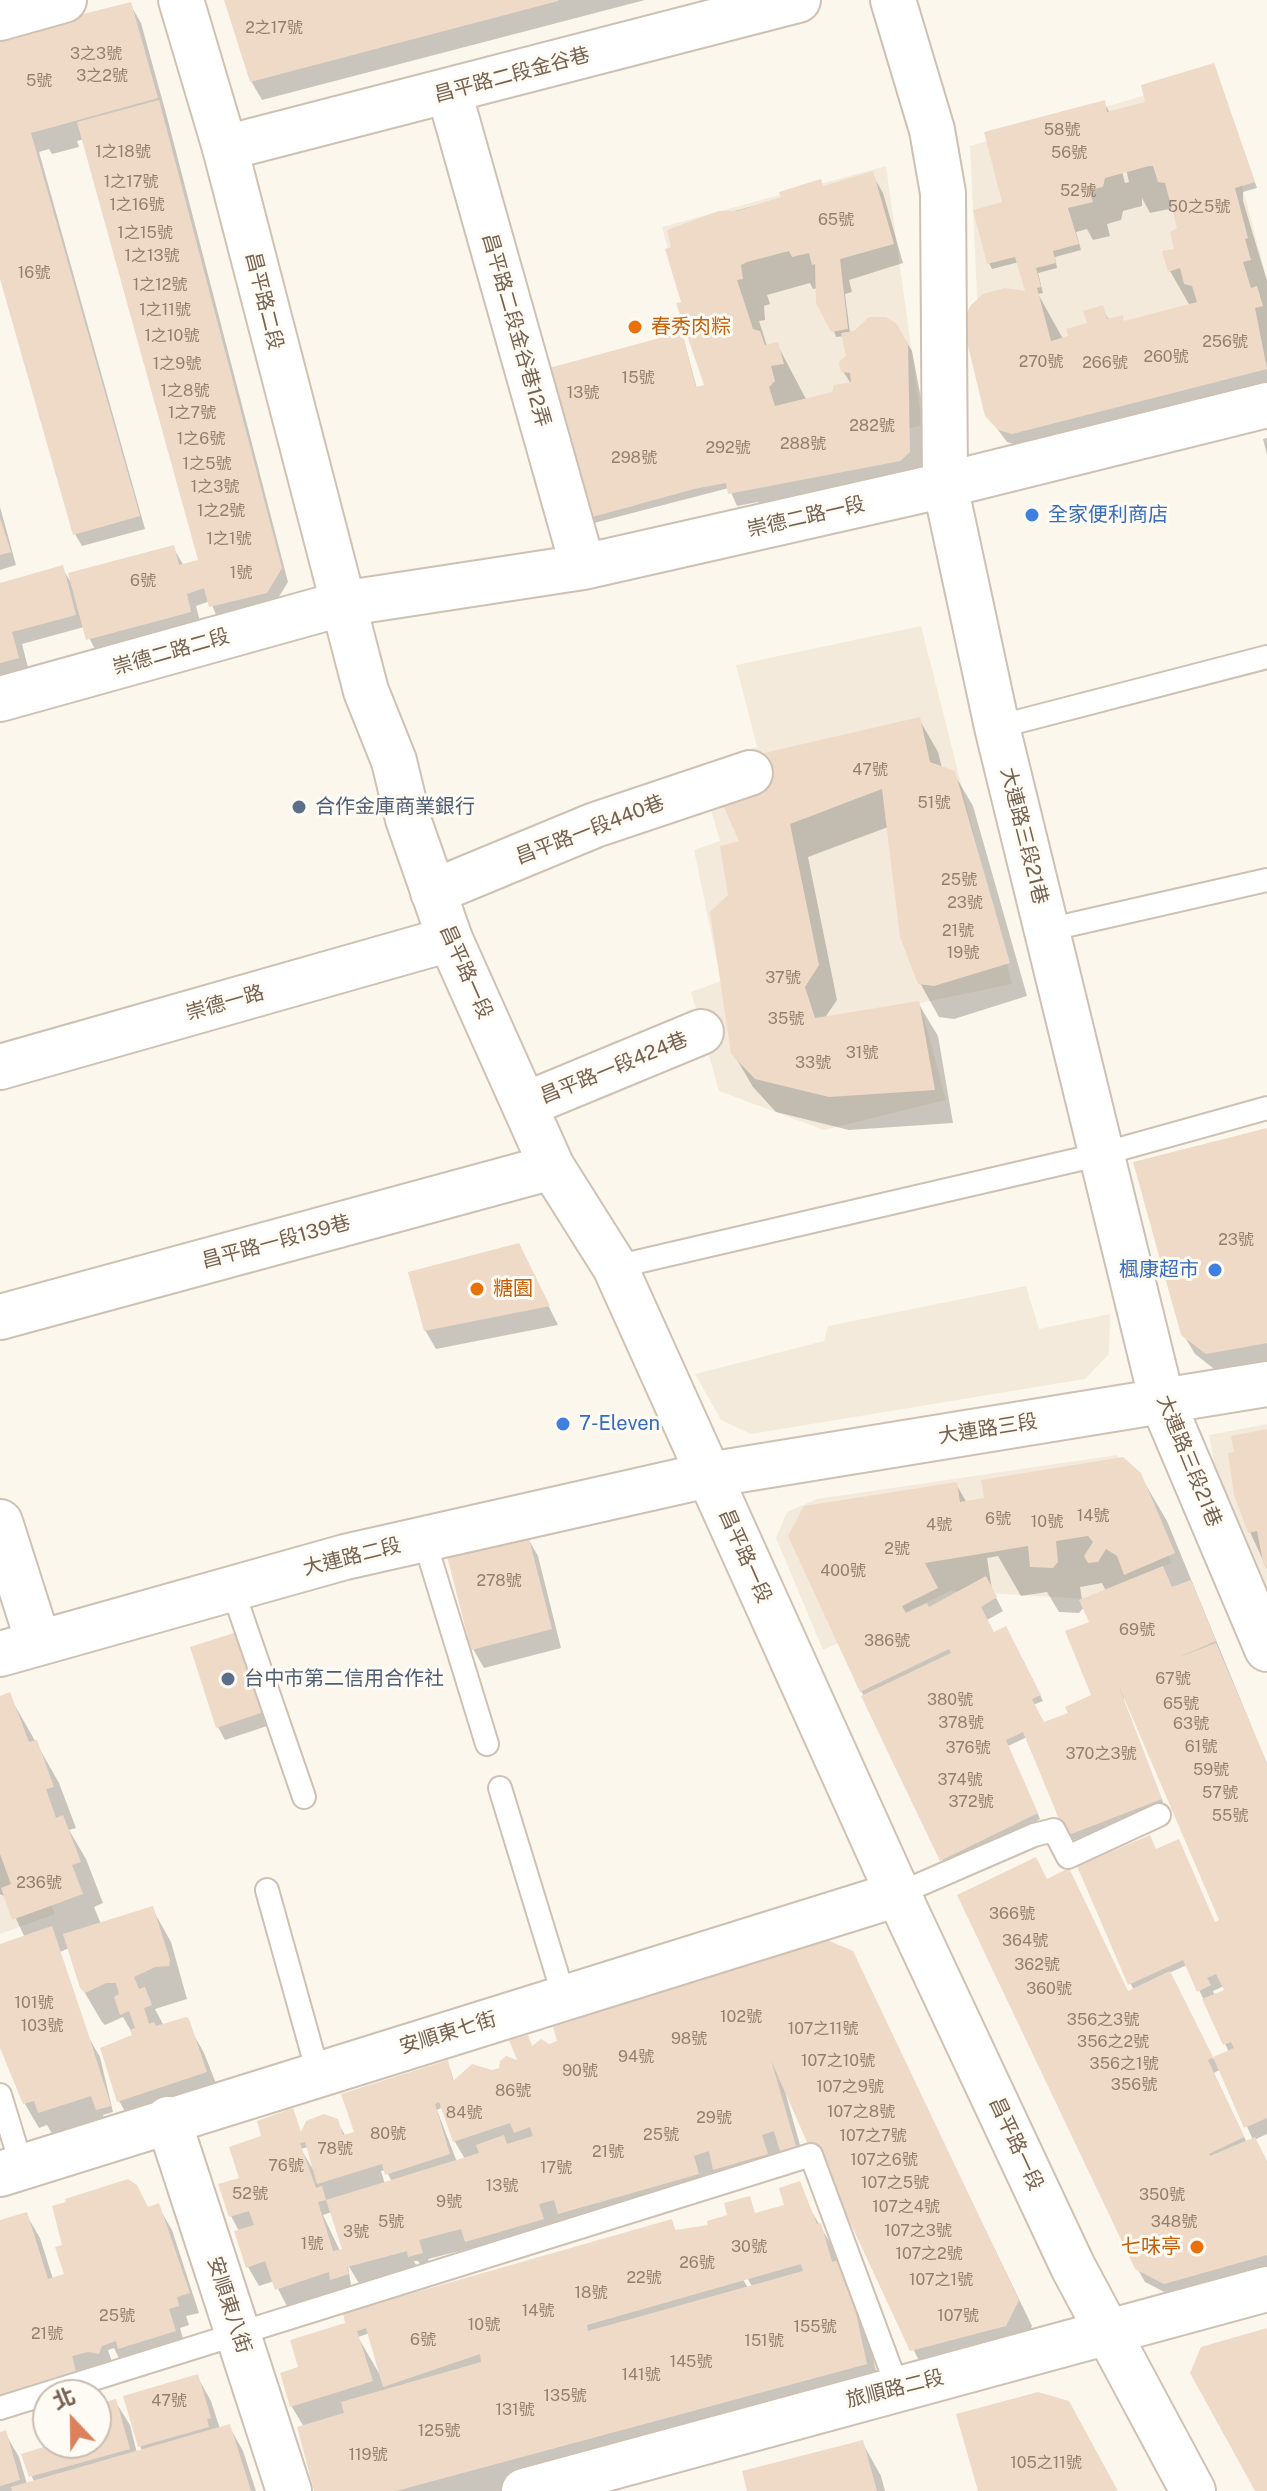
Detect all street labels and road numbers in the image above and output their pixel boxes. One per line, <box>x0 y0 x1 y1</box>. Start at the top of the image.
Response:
street label: 昌平路二段金谷巷 <box>432 43 592 107</box>
street label: 昌平路二段金谷巷12弄 <box>477 231 555 429</box>
street label: 昌平路二段 <box>240 250 288 352</box>
street label: 崇德二路一段 <box>745 492 867 542</box>
street label: 崇德二路二段 <box>110 624 232 680</box>
street label: 大連路三段21巷 <box>995 765 1053 907</box>
street label: 昌平路一段440巷 <box>512 791 668 869</box>
street label: 昌平路一段 <box>435 921 497 1023</box>
street label: 崇德一路 <box>183 980 267 1026</box>
street label: 昌平路一段424巷 <box>537 1027 691 1109</box>
street label: 昌平路一段139巷 <box>199 1211 353 1273</box>
street label: 大連路三段21巷 <box>1152 1392 1226 1530</box>
street label: 大連路三段 <box>937 1409 1039 1449</box>
street label: 昌平路一段 <box>714 1505 776 1607</box>
street label: 大連路二段 <box>301 1533 403 1581</box>
street label: 安順東七街 <box>397 2007 499 2059</box>
street label: 昌平路一段 <box>984 2094 1048 2194</box>
street label: 安順東八街 <box>202 2254 256 2356</box>
street label: 旅順路二段 <box>844 2365 946 2413</box>

